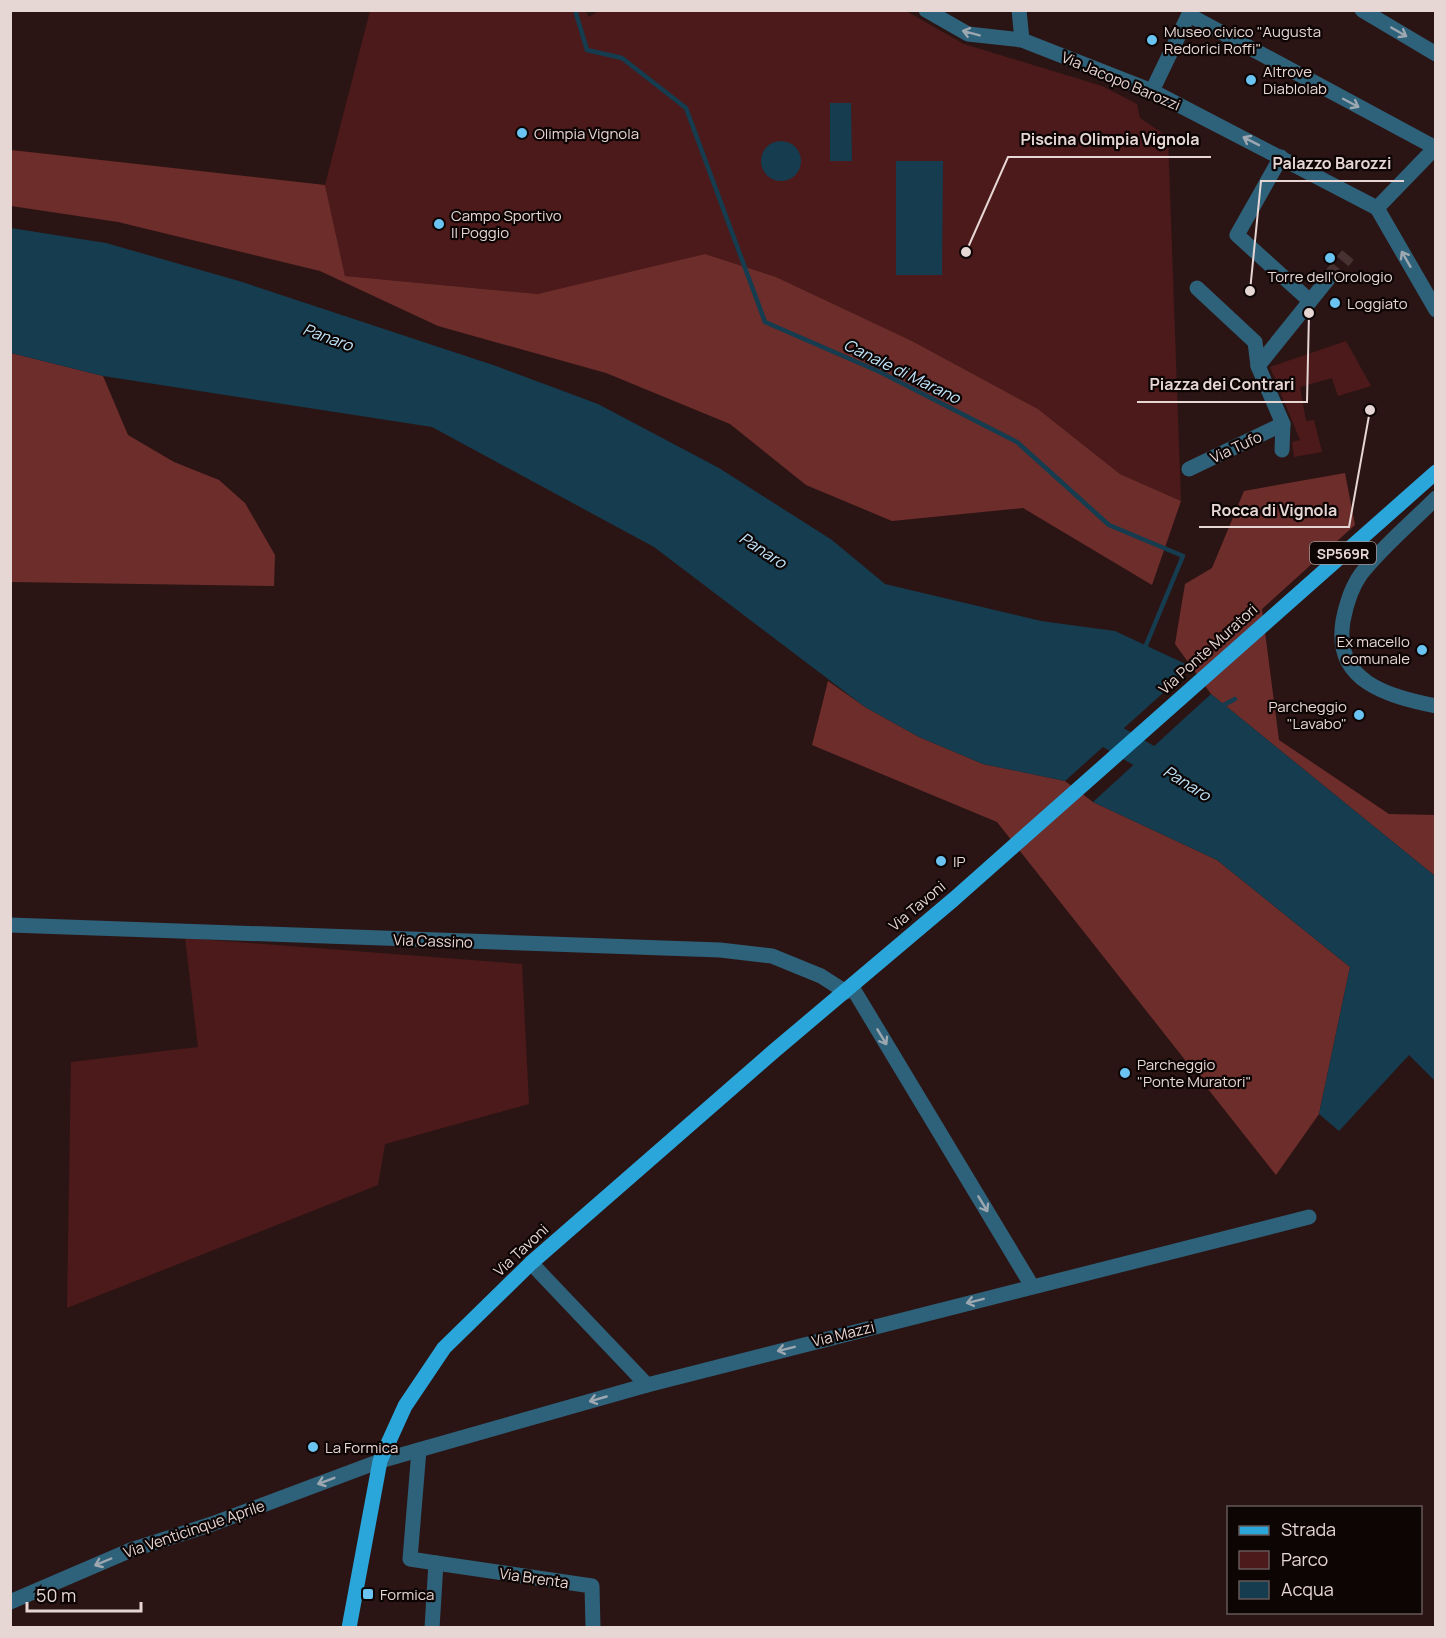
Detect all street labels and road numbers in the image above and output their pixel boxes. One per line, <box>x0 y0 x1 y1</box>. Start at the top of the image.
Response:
street label: Via Jacopo Barozzi <box>1058 46 1184 116</box>
street label: Via Tufo <box>1207 426 1265 468</box>
road number: SP569R <box>1310 542 1376 564</box>
street label: Via Ponte Muratori <box>1154 599 1262 699</box>
street label: Via Tavoni <box>884 876 950 936</box>
street label: Via Cassino <box>393 929 473 953</box>
street label: Via Tavoni <box>489 1219 553 1281</box>
street label: Via Mazzi <box>809 1316 877 1352</box>
street label: Via Venticinque Aprile <box>120 1495 268 1563</box>
street label: Via Brenta <box>498 1563 570 1593</box>

